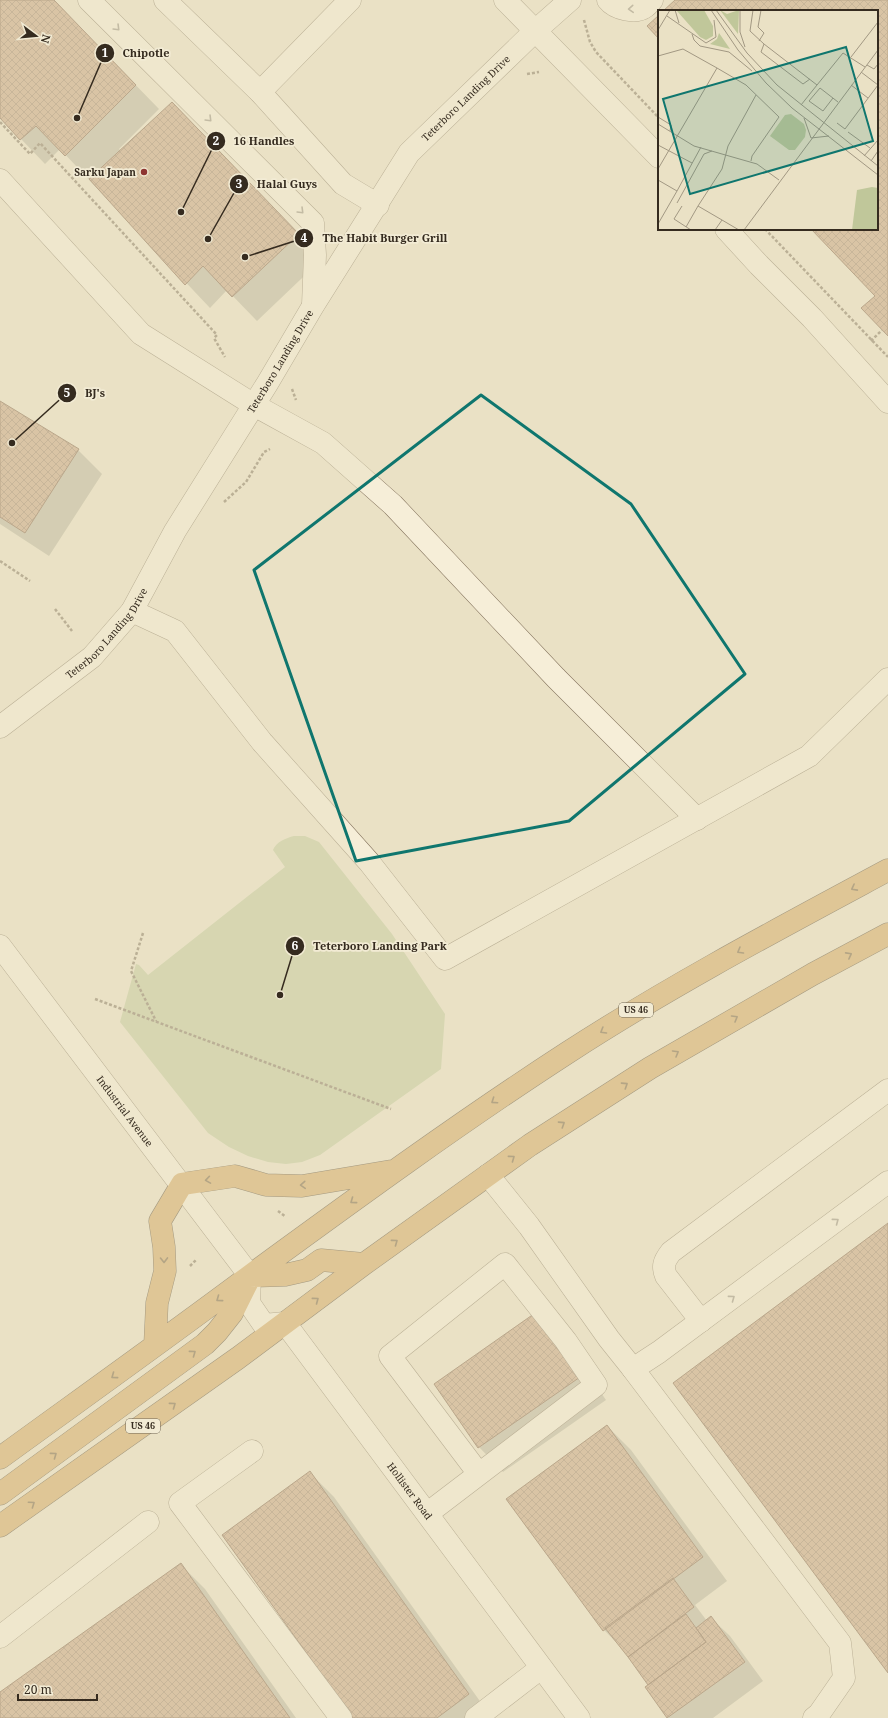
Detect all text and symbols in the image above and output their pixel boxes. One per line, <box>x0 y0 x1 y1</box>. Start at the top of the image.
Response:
one-way arrow <box>627 5 634 14</box>
inset map <box>658 10 878 230</box>
north arrow <box>16 16 56 56</box>
one-way arrow <box>112 23 120 31</box>
text: N <box>38 33 54 45</box>
callout: Chipotle <box>95 41 178 64</box>
text: 1 <box>102 44 109 61</box>
text: Chipotle <box>122 45 170 60</box>
street label: Teterboro Landing Drive <box>418 52 513 144</box>
one-way arrow <box>204 114 212 122</box>
callout: 16 Handles <box>206 130 303 153</box>
text: 2 <box>213 132 220 149</box>
text: 16 Handles <box>234 133 294 148</box>
place label: Sarku Japan <box>74 165 136 179</box>
marker: Sarku Japan <box>139 167 149 177</box>
callout: Halal Guys <box>229 172 325 195</box>
text: 3 <box>236 175 243 192</box>
text: Halal Guys <box>257 176 317 191</box>
one-way arrow <box>296 206 304 214</box>
callout: The Habit Burger Grill <box>294 227 455 250</box>
text: 4 <box>301 229 308 246</box>
text: The Habit Burger Grill <box>323 230 448 245</box>
street label: Teterboro Landing Drive <box>244 307 316 416</box>
callout: BJ's <box>57 382 113 405</box>
text: 5 <box>64 384 71 401</box>
text: BJ's <box>85 385 105 400</box>
street label: Teterboro Landing Drive <box>63 585 150 682</box>
one-way arrow <box>850 883 858 891</box>
callout: Teterboro Landing Park <box>285 935 454 958</box>
text: 6 <box>292 937 299 954</box>
text: Teterboro Landing Park <box>313 938 447 953</box>
one-way arrow <box>737 946 744 953</box>
one-way arrow <box>845 952 852 960</box>
road number: US 46 <box>619 1003 653 1017</box>
one-way arrow <box>731 1016 739 1023</box>
one-way arrow <box>600 1026 607 1033</box>
one-way arrow <box>672 1050 679 1057</box>
street label: Industrial Avenue <box>94 1073 156 1149</box>
one-way arrow <box>620 1082 627 1089</box>
one-way arrow <box>491 1096 498 1104</box>
one-way arrow <box>558 1122 565 1129</box>
one-way arrow <box>508 1156 515 1163</box>
one-way arrow <box>205 1175 211 1184</box>
one-way arrow <box>300 1181 306 1190</box>
one-way arrow <box>351 1196 358 1203</box>
one-way arrow <box>832 1218 839 1225</box>
one-way arrow <box>391 1239 398 1246</box>
one-way arrow <box>160 1257 169 1263</box>
one-way arrow <box>216 1294 223 1301</box>
one-way arrow <box>728 1296 735 1303</box>
one-way arrow <box>312 1298 319 1305</box>
one-way arrow <box>188 1351 195 1358</box>
one-way arrow <box>111 1371 118 1378</box>
one-way arrow <box>168 1403 175 1410</box>
road number: US 46 <box>126 1419 160 1433</box>
one-way arrow <box>50 1452 57 1459</box>
street label: Hollister Road <box>384 1459 436 1522</box>
one-way arrow <box>28 1501 35 1509</box>
scale bar <box>18 1676 97 1702</box>
text: 20 m <box>24 1681 52 1698</box>

